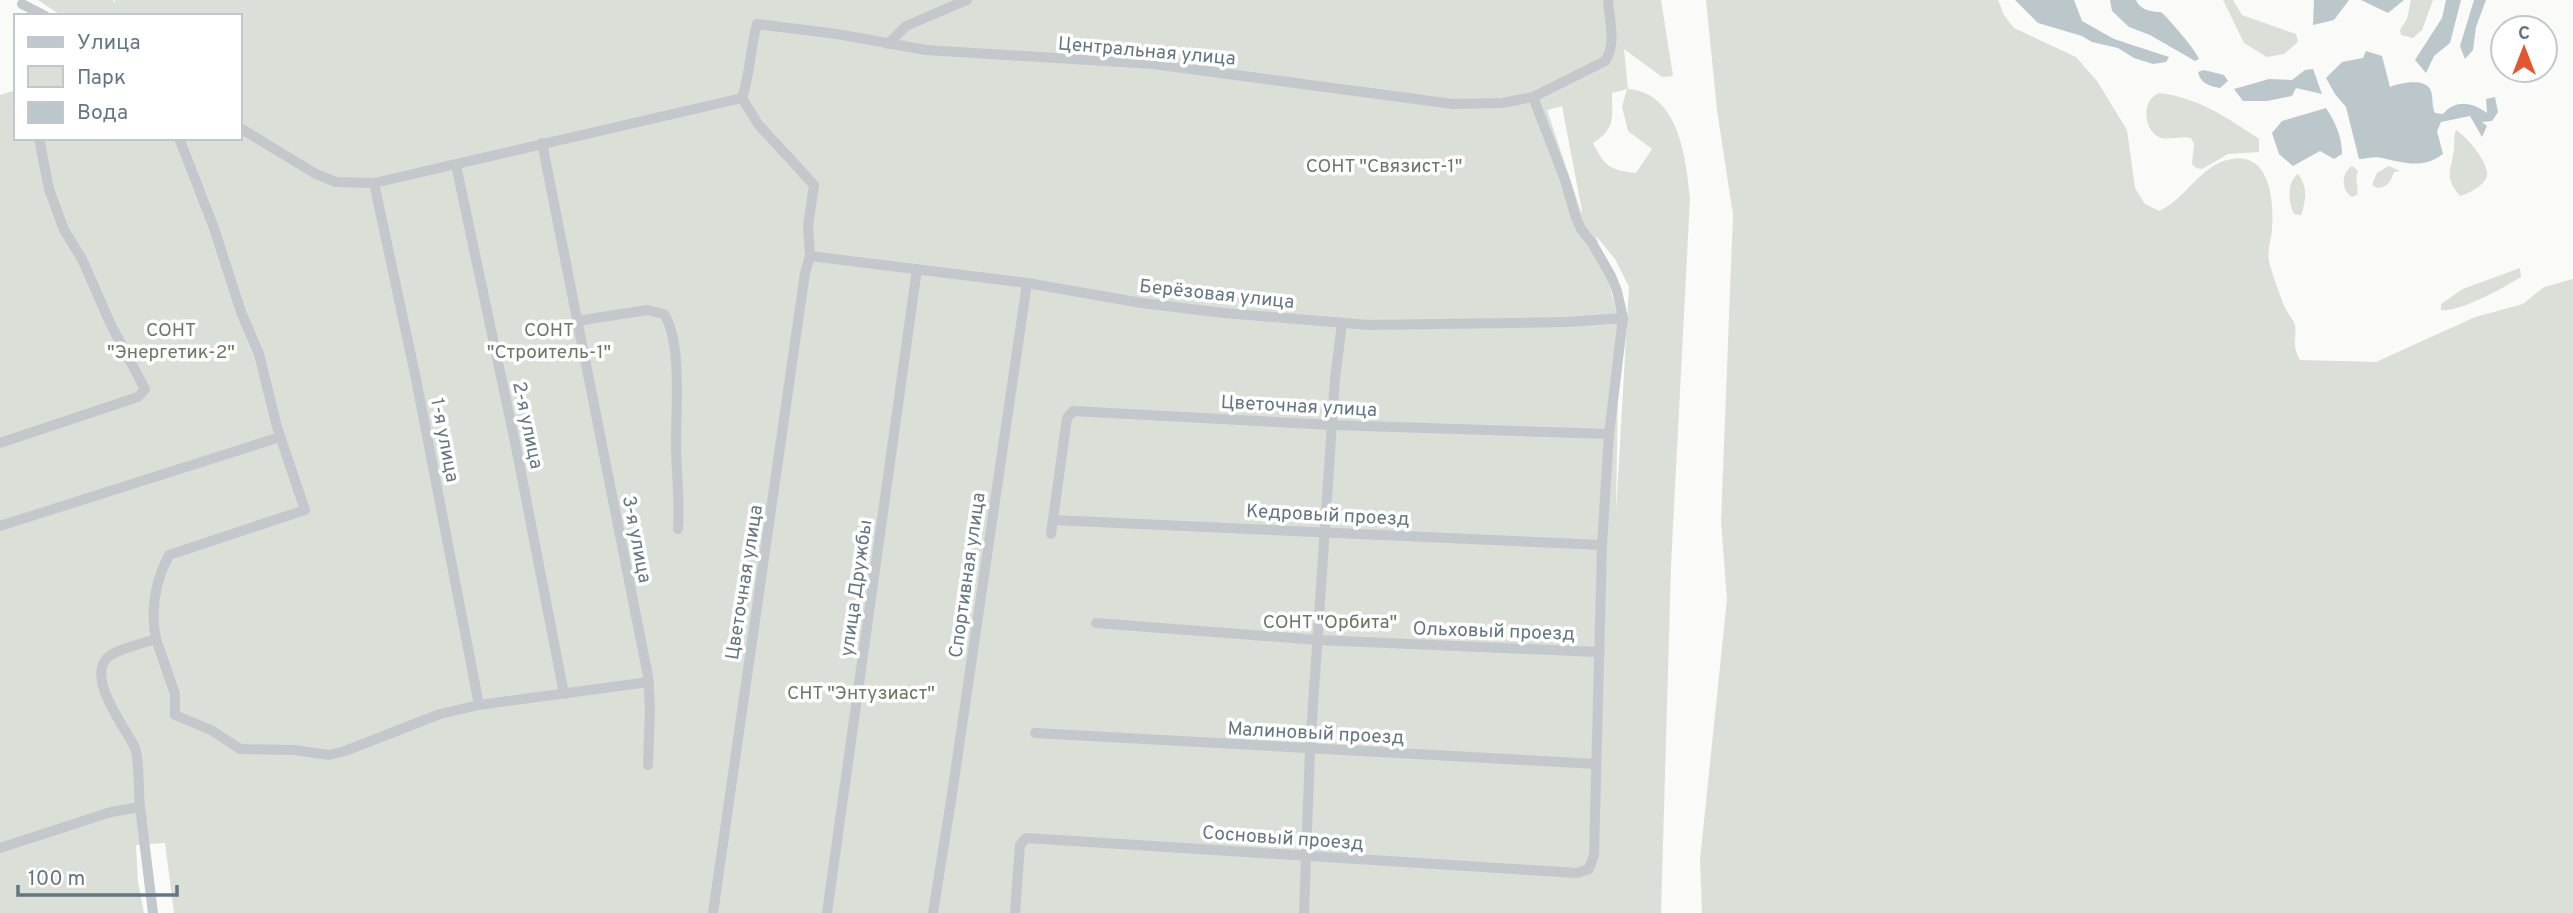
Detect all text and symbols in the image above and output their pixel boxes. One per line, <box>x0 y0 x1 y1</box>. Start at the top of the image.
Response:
legend <box>14 14 242 140</box>
north arrow <box>2489 14 2559 84</box>
text: С <box>2518 22 2530 46</box>
text: Улица <box>77 30 141 57</box>
street label: Центральная улица <box>1057 32 1237 72</box>
text: Парк <box>77 65 126 92</box>
text: Вода <box>77 100 128 127</box>
park label: СОНТ "Связист-1" <box>1306 155 1462 179</box>
street label: Берёзовая улица <box>1138 275 1296 315</box>
park label: СОНТ "Энергетик-2" <box>107 319 235 365</box>
park label: СОНТ "Строитель-1" <box>487 319 611 365</box>
street label: 2-я улица <box>506 380 548 471</box>
street label: Цветочная улица <box>1220 391 1378 423</box>
street label: 1-я улица <box>424 396 464 484</box>
street label: Спортивная улица <box>944 491 991 660</box>
street label: 3-я улица <box>616 494 656 585</box>
street label: Кедровый проезд <box>1245 500 1410 532</box>
street label: Цветочная улица <box>721 503 769 661</box>
street label: улица Дружбы <box>835 518 878 658</box>
park label: СОНТ "Орбита" <box>1263 611 1397 635</box>
street label: Ольховый проезд <box>1412 617 1576 647</box>
park label: СНТ "Энтузиаст" <box>787 682 935 706</box>
street label: Малиновый проезд <box>1227 717 1405 751</box>
street label: Сосновый проезд <box>1201 821 1364 857</box>
scale bar <box>18 853 177 897</box>
text: 100 m <box>28 866 85 893</box>

